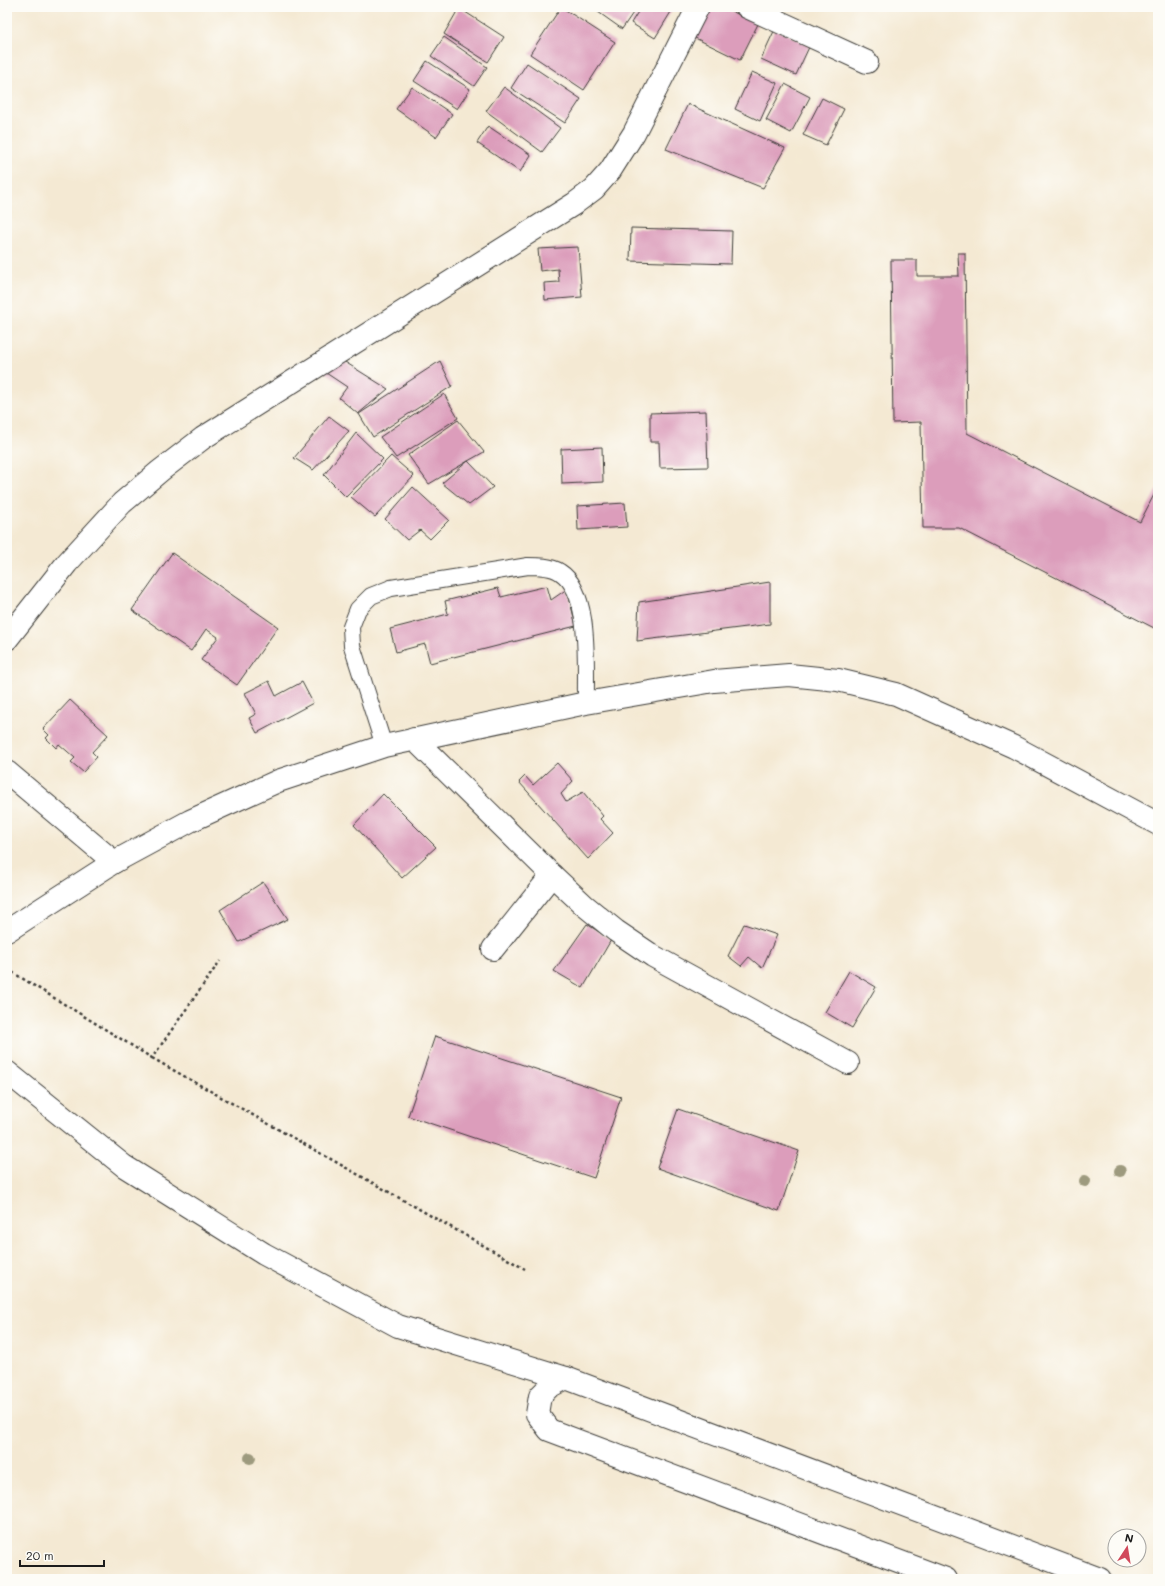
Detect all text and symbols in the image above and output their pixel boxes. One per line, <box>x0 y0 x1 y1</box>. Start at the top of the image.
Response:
north arrow <box>1107 1528 1147 1568</box>
text: N <box>1124 1530 1135 1546</box>
scale bar <box>20 1542 104 1568</box>
text: 20 m <box>26 1547 54 1563</box>

